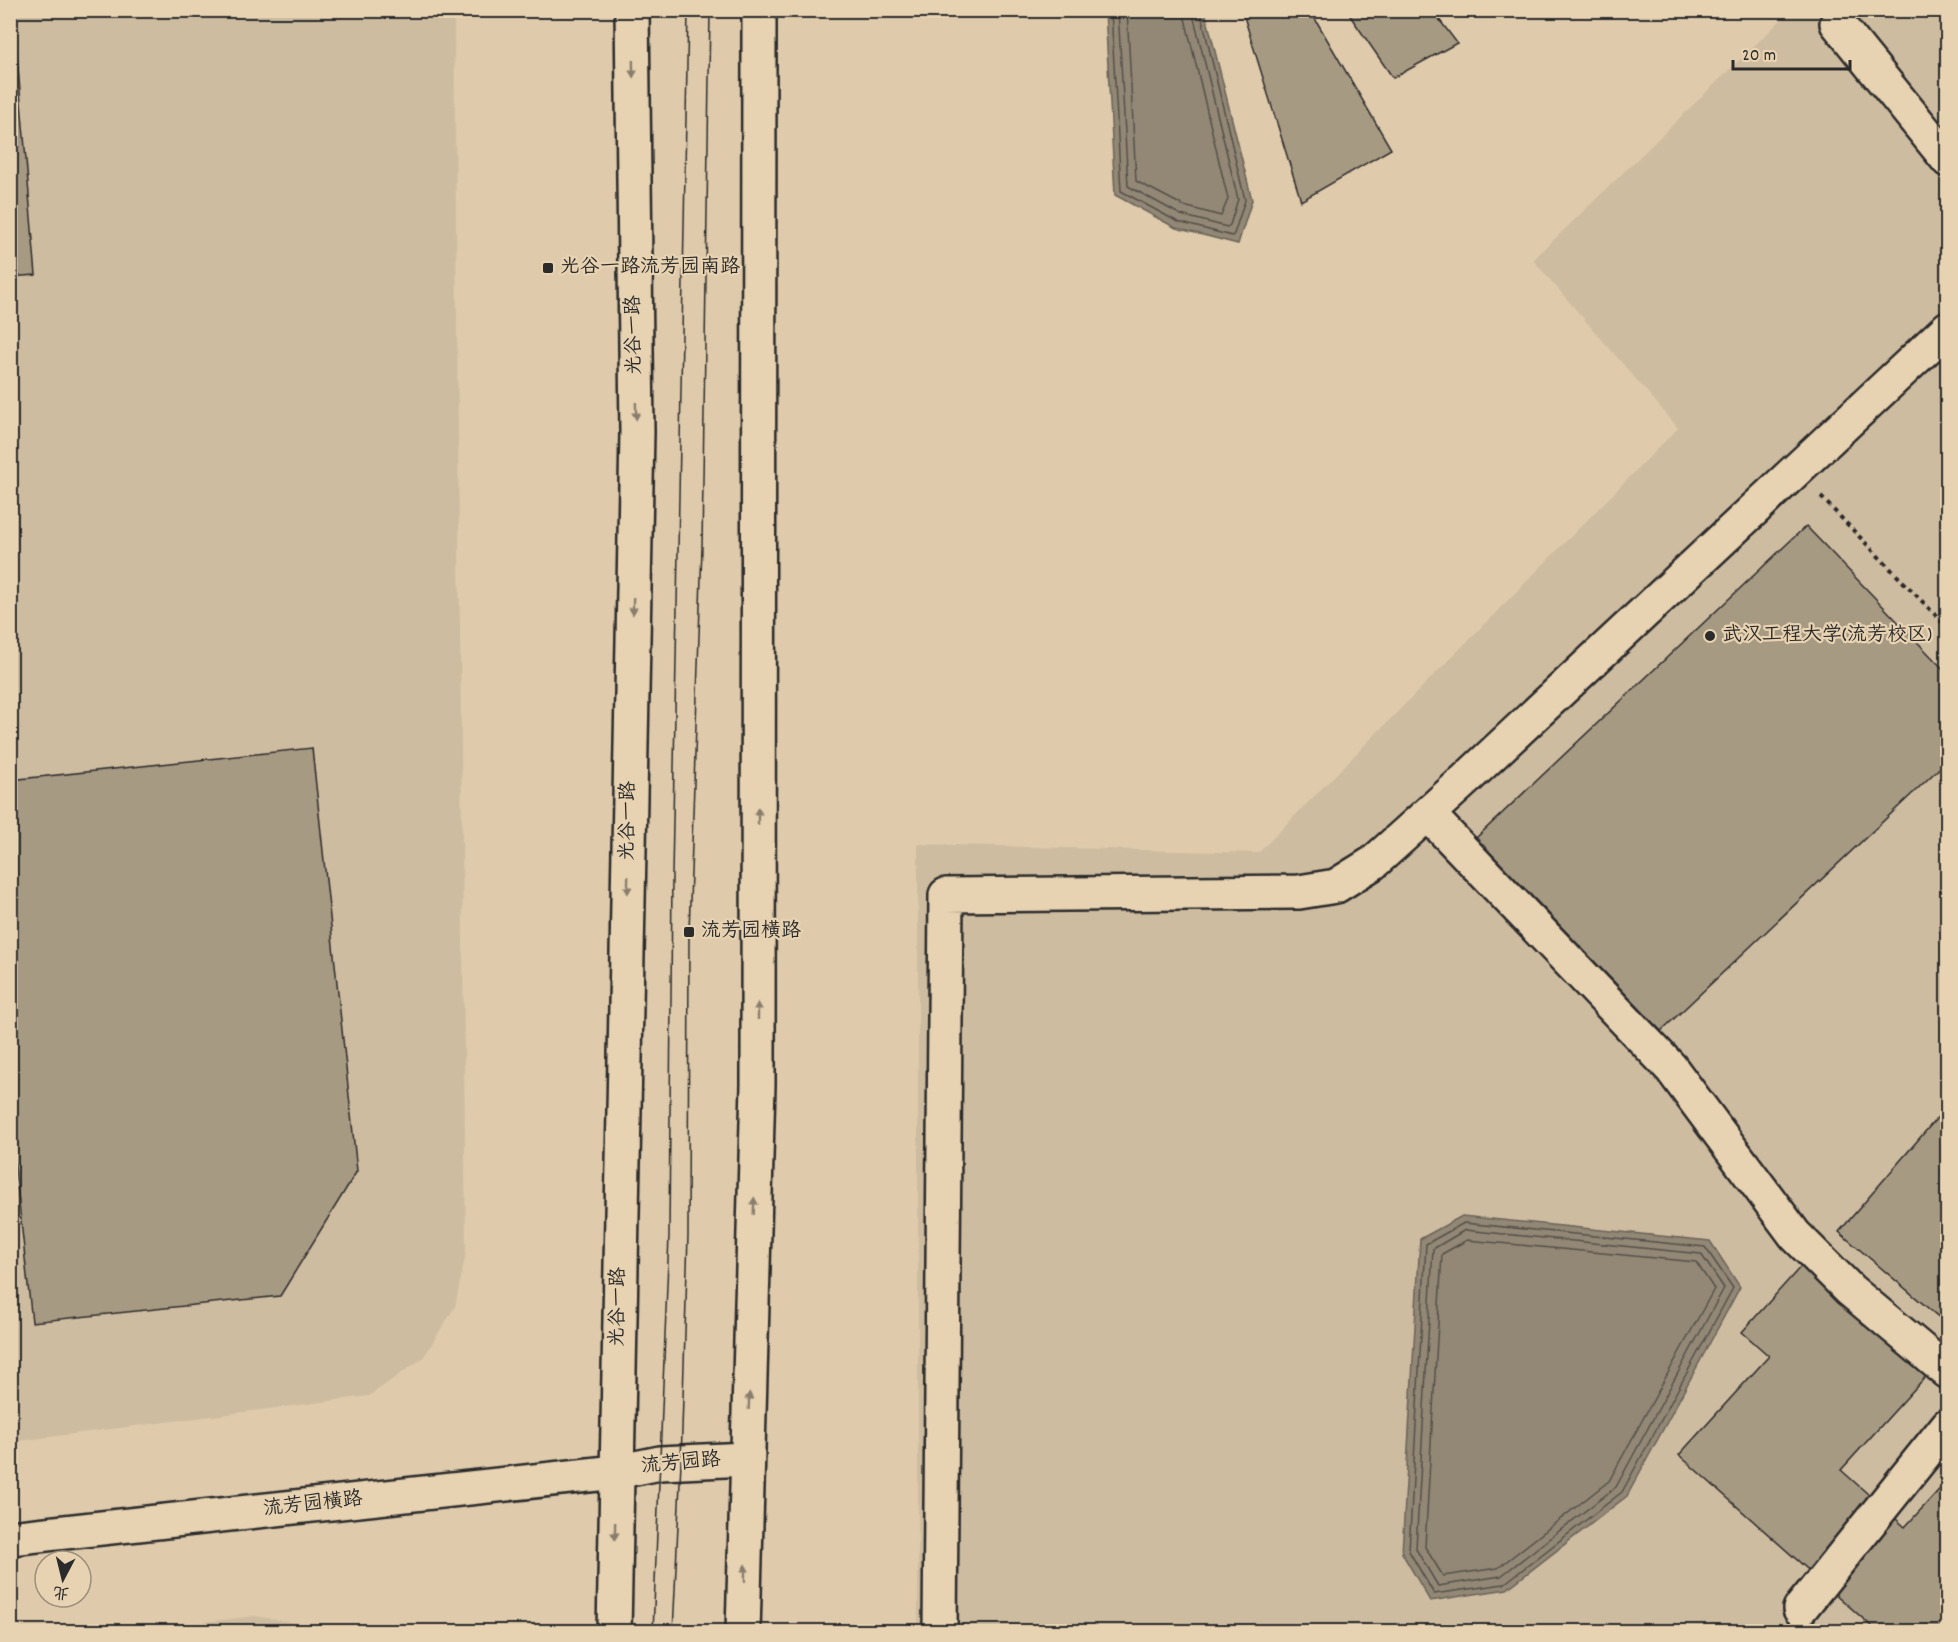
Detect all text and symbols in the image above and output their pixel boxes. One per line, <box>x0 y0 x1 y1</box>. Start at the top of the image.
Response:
scale bar <box>1733 33 1850 71</box>
text: 20 m <box>1742 44 1776 69</box>
one-way arrow <box>628 59 637 78</box>
place label: 光谷一路流芳园南路 <box>560 254 741 282</box>
marker: 光谷一路流芳园南路 <box>541 261 555 275</box>
street label: 光谷一路 <box>620 294 650 375</box>
one-way arrow <box>631 401 641 420</box>
one-way arrow <box>628 596 638 615</box>
place label: 武汉工程大学(流芳校区) <box>1722 622 1932 650</box>
marker: 武汉工程大学(流芳校区) <box>1703 629 1717 643</box>
street label: 光谷一路 <box>614 780 644 861</box>
one-way arrow <box>753 806 763 825</box>
one-way arrow <box>623 875 632 894</box>
place label: 流芳园横路 <box>701 918 802 946</box>
marker: 流芳园横路 <box>682 925 696 939</box>
one-way arrow <box>753 1001 763 1020</box>
one-way arrow <box>750 1196 759 1215</box>
street label: 光谷一路 <box>604 1266 634 1347</box>
one-way arrow <box>744 1391 753 1410</box>
street label: 流芳园路 <box>640 1446 723 1481</box>
street label: 流芳园横路 <box>262 1486 365 1524</box>
one-way arrow <box>610 1521 620 1540</box>
north arrow <box>33 1549 93 1609</box>
one-way arrow <box>740 1564 749 1583</box>
text: 北 <box>52 1579 71 1604</box>

